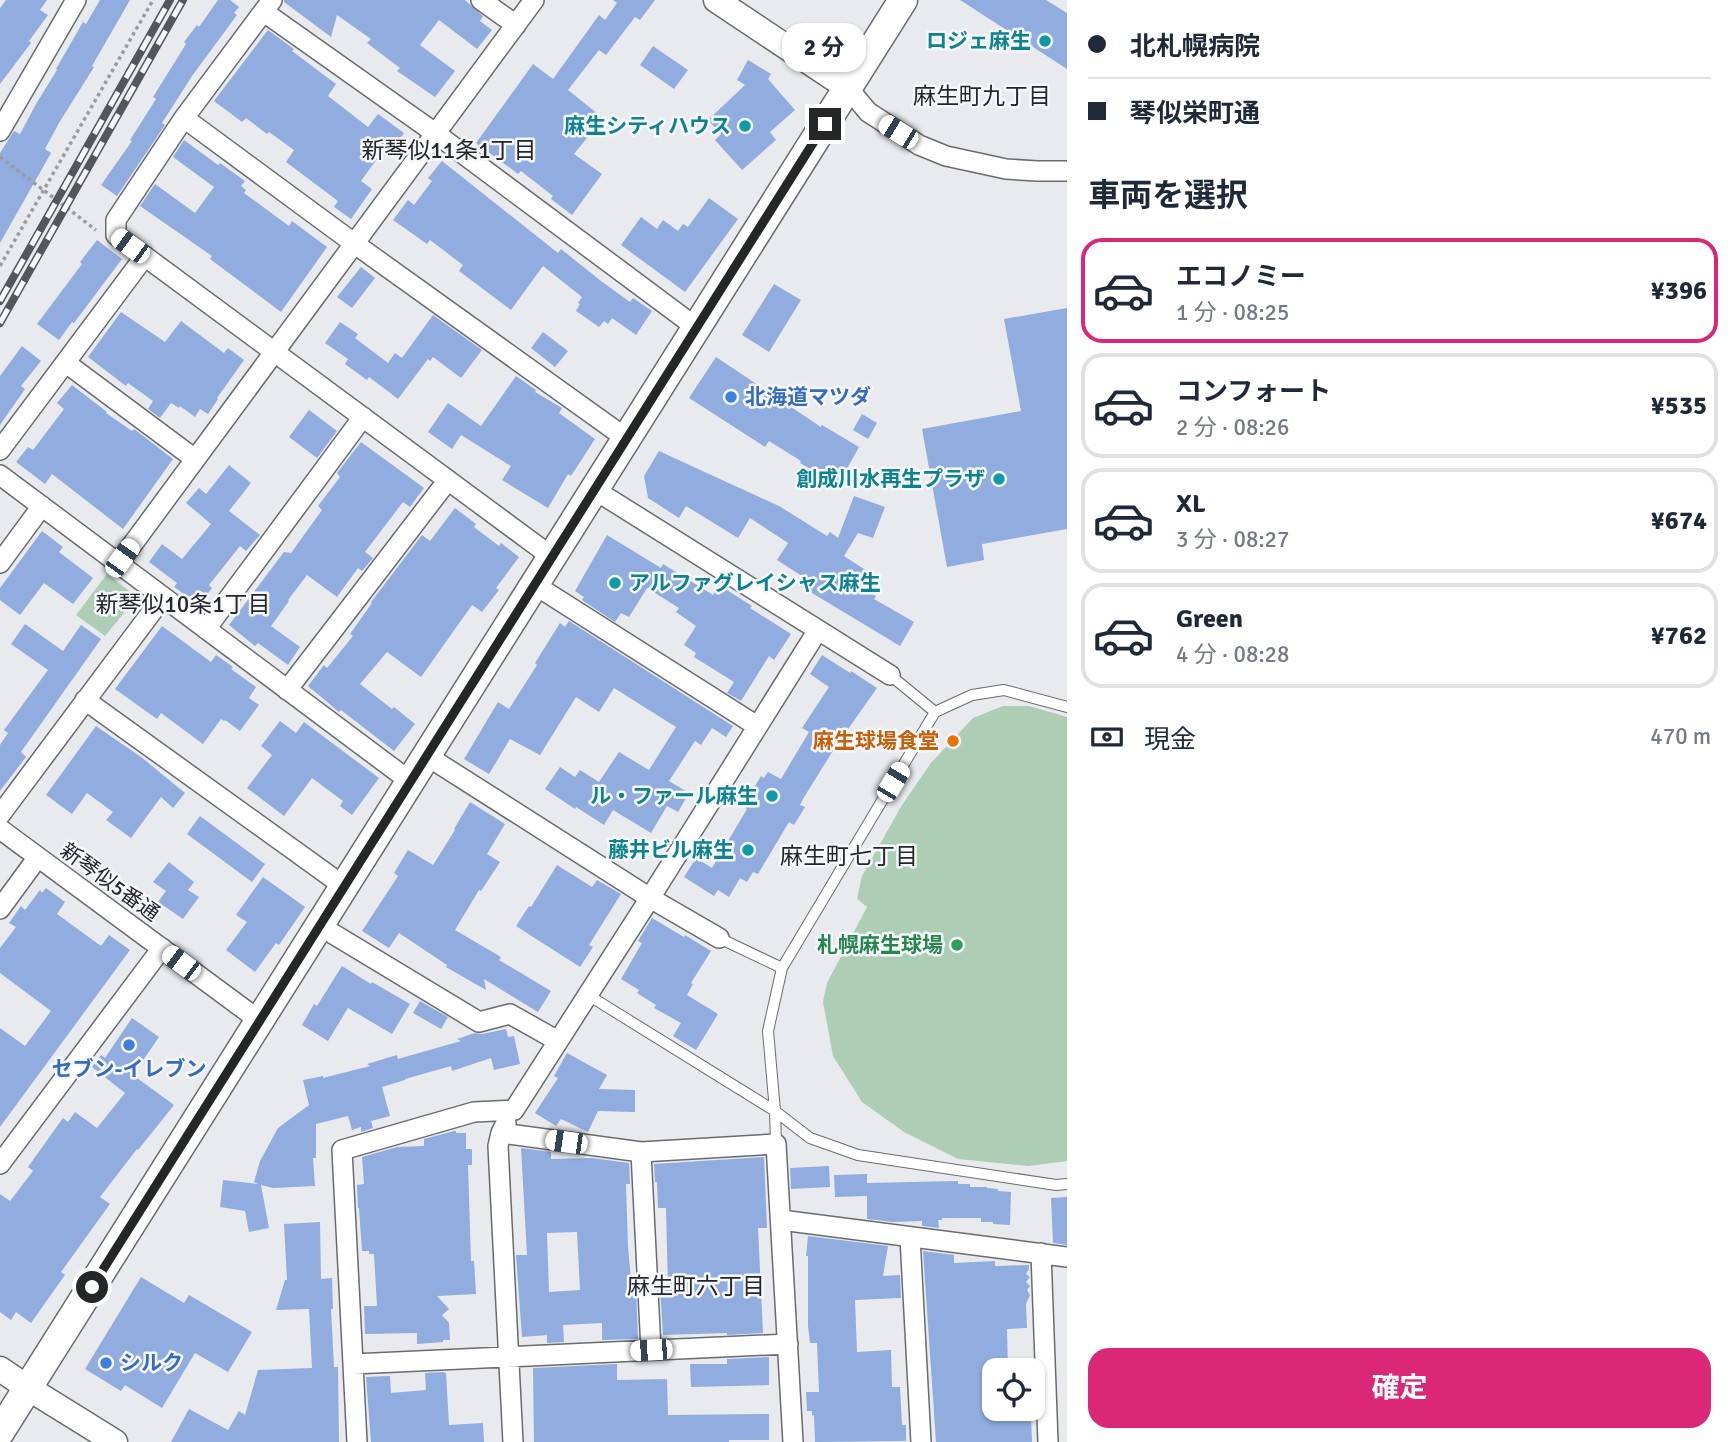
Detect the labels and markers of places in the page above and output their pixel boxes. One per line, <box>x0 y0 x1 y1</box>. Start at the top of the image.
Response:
place label: ロジェ麻生 <box>926 28 1031 54</box>
marker: ロジェ麻生 <box>1037 33 1053 49</box>
place label: 麻生シティハウス <box>564 113 731 139</box>
marker: 麻生シティハウス <box>737 118 753 134</box>
place label: 北海道マツダ <box>745 384 871 410</box>
marker: 北海道マツダ <box>723 389 739 405</box>
place label: 創成川水再生プラザ <box>796 466 985 492</box>
marker: 創成川水再生プラザ <box>991 471 1007 487</box>
place label: アルファグレイシャス麻生 <box>629 570 881 596</box>
marker: アルファグレイシャス麻生 <box>607 575 623 591</box>
place label: 麻生球場食堂 <box>813 728 939 754</box>
marker: 麻生球場食堂 <box>945 733 961 749</box>
place label: ル・ファール麻生 <box>590 783 758 809</box>
marker: ル・ファール麻生 <box>764 788 780 804</box>
place label: 藤井ビル麻生 <box>608 837 734 863</box>
marker: 藤井ビル麻生 <box>740 842 756 858</box>
place label: 札幌麻生球場 <box>817 932 943 958</box>
marker: 札幌麻生球場 <box>949 937 965 953</box>
marker: セブン-イレブン <box>121 1037 137 1053</box>
place label: セブン-イレブン <box>52 1056 206 1082</box>
place label: シルク <box>120 1350 183 1376</box>
marker: シルク <box>98 1355 114 1371</box>

